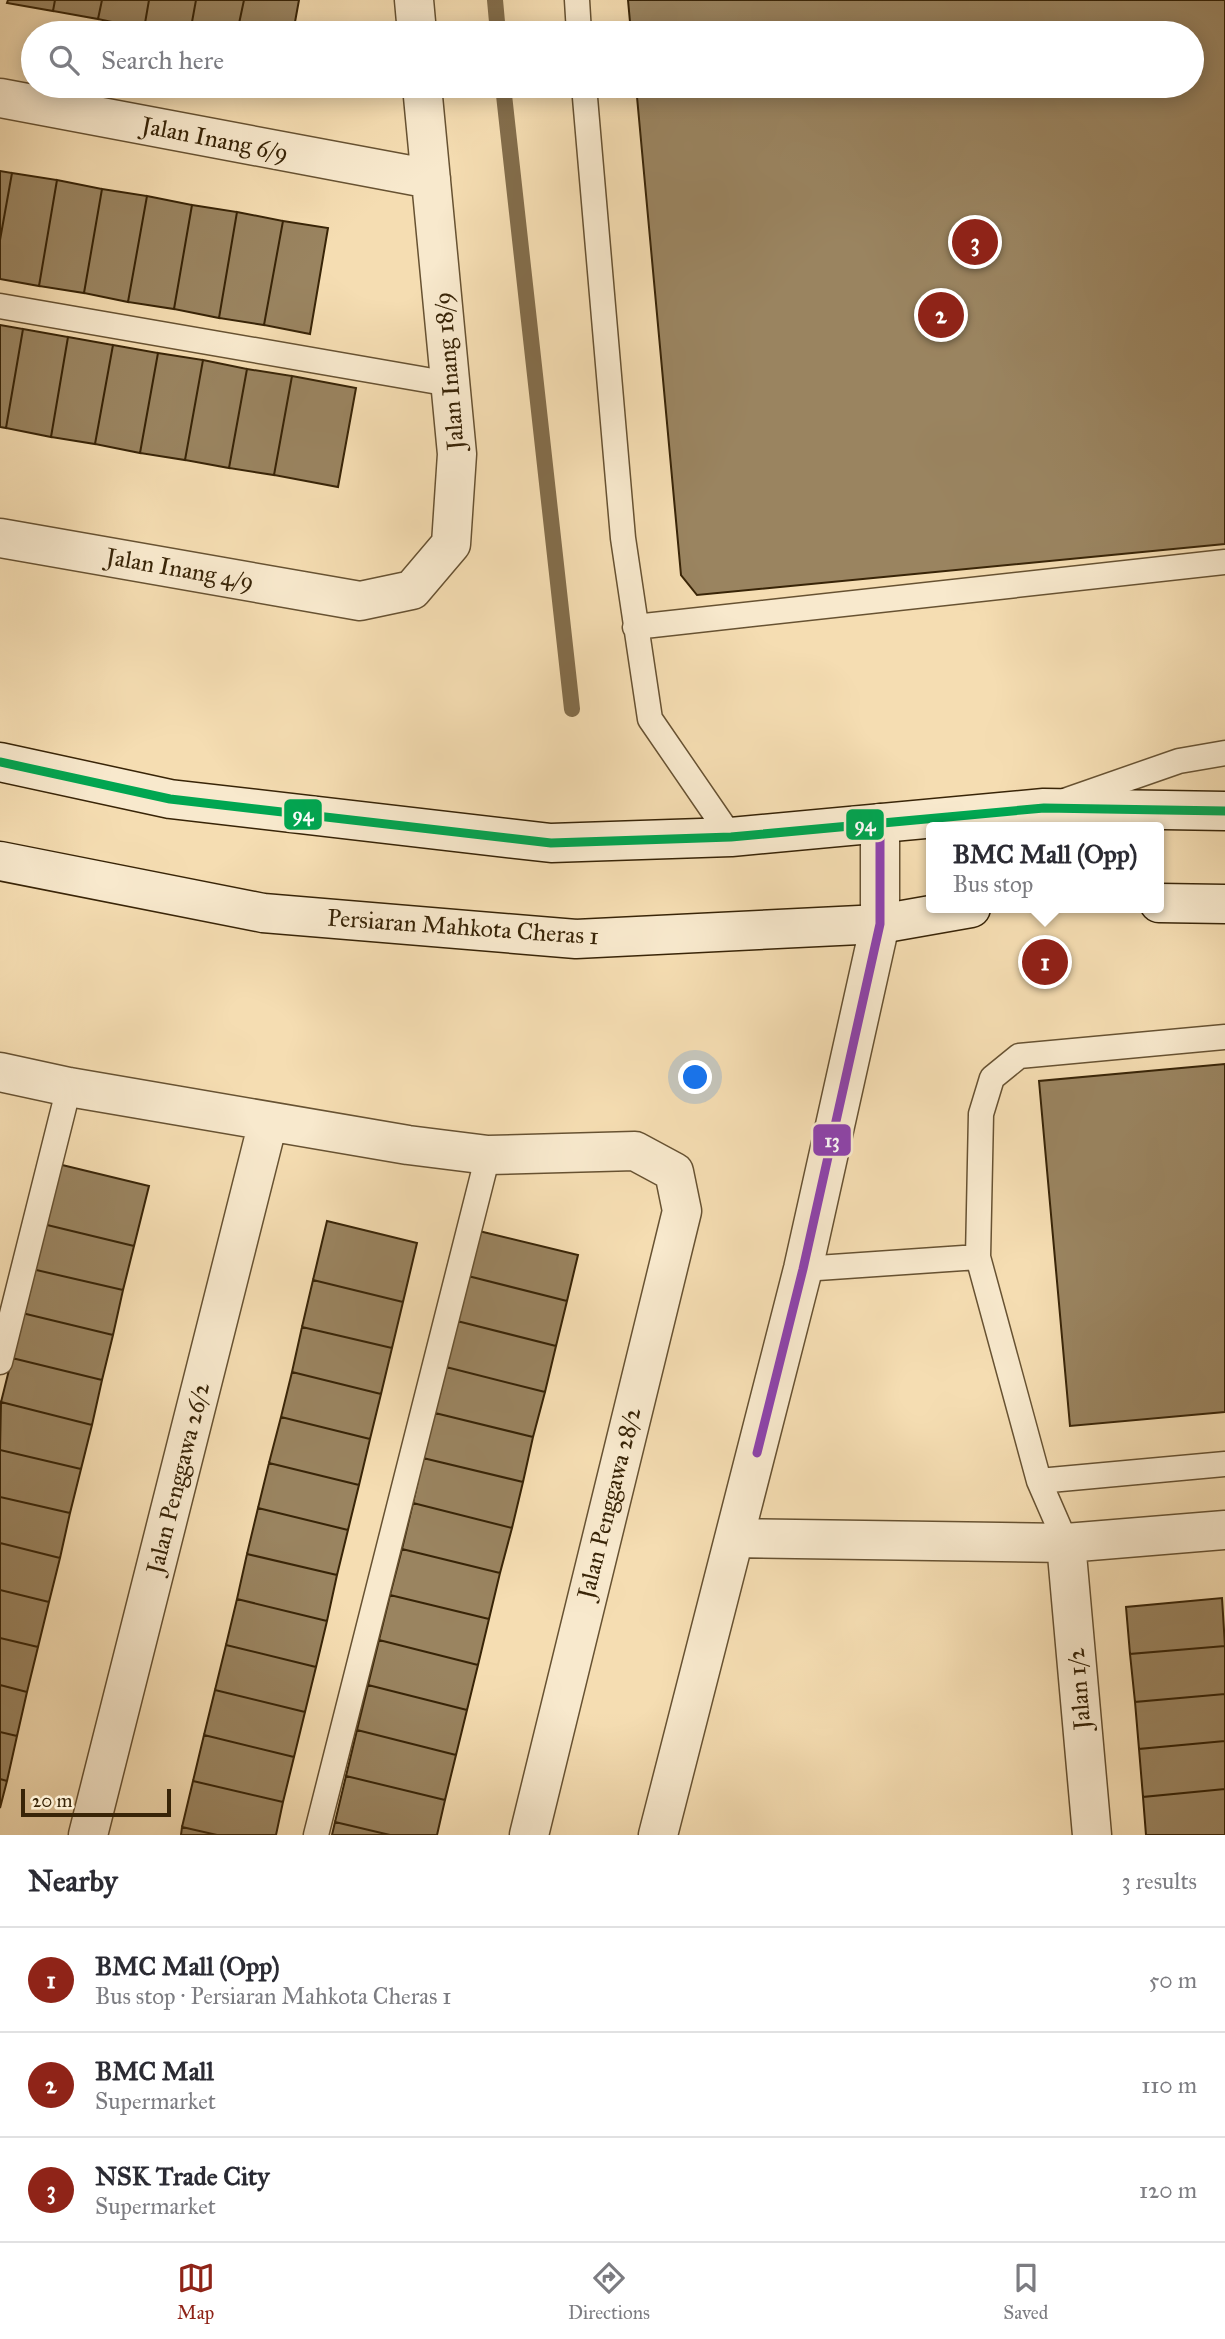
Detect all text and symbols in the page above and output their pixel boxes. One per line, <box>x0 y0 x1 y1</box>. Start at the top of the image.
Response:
search box <box>21 21 1204 98</box>
icon: search <box>45 41 83 79</box>
text: Search here <box>101 44 224 76</box>
street label: Jalan Inang 6/9 <box>136 110 291 168</box>
pin: 3 <box>952 216 998 268</box>
pin: 2 <box>918 289 964 341</box>
street label: Jalan Inang 18/9 <box>427 291 471 454</box>
street label: Jalan Inang 4/9 <box>101 541 256 597</box>
line badge: 94 <box>283 798 323 831</box>
text: 94 <box>293 803 315 827</box>
line badge: 94 <box>845 808 885 841</box>
text: 94 <box>855 813 877 837</box>
popup <box>926 822 1164 913</box>
text: BMC Mall (Opp) <box>953 838 1137 870</box>
text: Bus stop <box>953 870 1033 898</box>
street label: Persiaran Mahkota Cheras 1 <box>326 903 600 951</box>
pin: 1 <box>1022 936 1068 988</box>
your location <box>678 1060 712 1094</box>
line badge: 13 <box>812 1123 852 1157</box>
text: 13 <box>824 1129 840 1153</box>
street label: Jalan Penggawa 26/2 <box>139 1379 216 1580</box>
street label: Jalan Penggawa 28/2 <box>570 1404 647 1605</box>
street label: Jalan 1/2 <box>1060 1647 1098 1734</box>
scale bar <box>21 1786 172 1818</box>
text: 20 m <box>32 1789 73 1812</box>
text: Nearby <box>28 1863 118 1899</box>
text: 3 results <box>1121 1867 1197 1895</box>
text: BMC Mall (Opp) <box>95 1950 280 1982</box>
text: 1 <box>46 1966 56 1994</box>
text: 50 m <box>1149 1966 1197 1994</box>
text: Bus stop · Persiaran Mahkota Cheras 1 <box>95 1982 451 2010</box>
text: BMC Mall <box>95 2055 214 2087</box>
text: 2 <box>45 2071 57 2099</box>
text: 110 m <box>1141 2071 1197 2099</box>
text: Supermarket <box>95 2087 216 2115</box>
text: NSK Trade City <box>95 2160 269 2192</box>
text: 3 <box>46 2176 56 2204</box>
text: 120 m <box>1139 2176 1197 2204</box>
text: Supermarket <box>95 2192 216 2220</box>
tab: Map <box>177 2259 215 2324</box>
tab: Directions <box>568 2259 650 2324</box>
tab: Saved <box>1003 2259 1048 2324</box>

